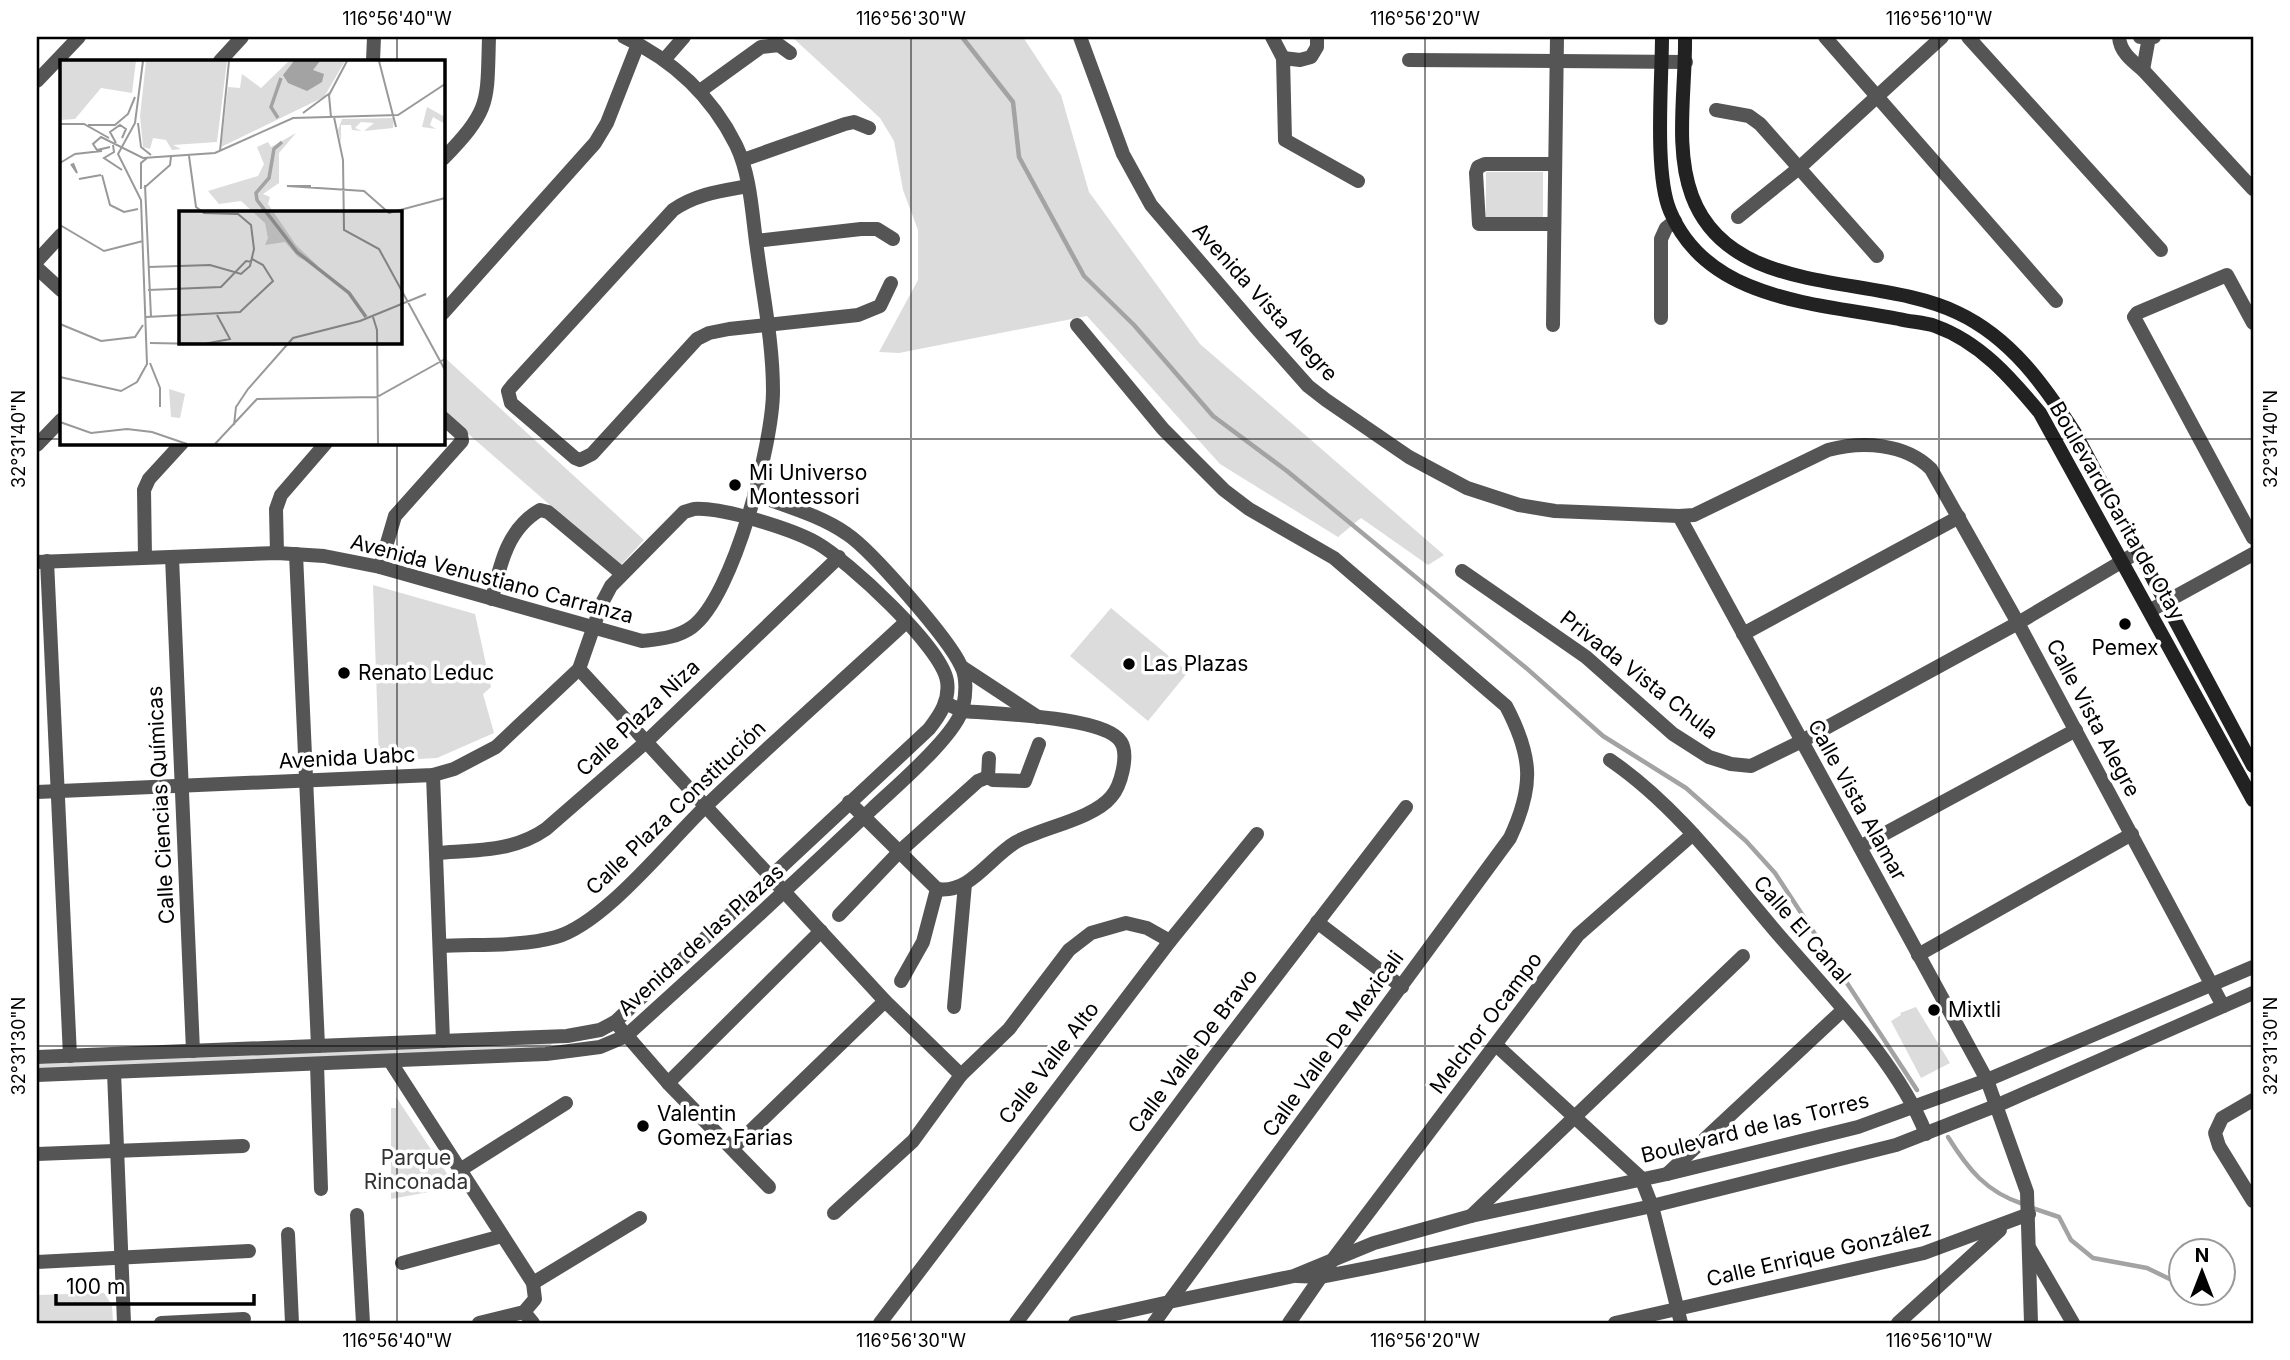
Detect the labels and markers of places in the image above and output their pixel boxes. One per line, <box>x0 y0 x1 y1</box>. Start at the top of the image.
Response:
place label: Mi Universo Montessori <box>749 460 867 509</box>
marker: Mi Universo Montessori <box>727 477 743 493</box>
marker: Pemex <box>2117 616 2133 632</box>
place label: Pemex <box>2091 635 2159 660</box>
place label: Las Plazas <box>1143 651 1248 676</box>
marker: Las Plazas <box>1121 656 1137 672</box>
place label: Renato Leduc <box>358 660 494 685</box>
marker: Renato Leduc <box>336 665 352 681</box>
place label: Mixtli <box>1948 997 2001 1022</box>
marker: Mixtli <box>1926 1002 1942 1018</box>
place label: Valentin Gomez Farias <box>657 1101 793 1150</box>
marker: Valentin Gomez Farias <box>635 1118 651 1134</box>

